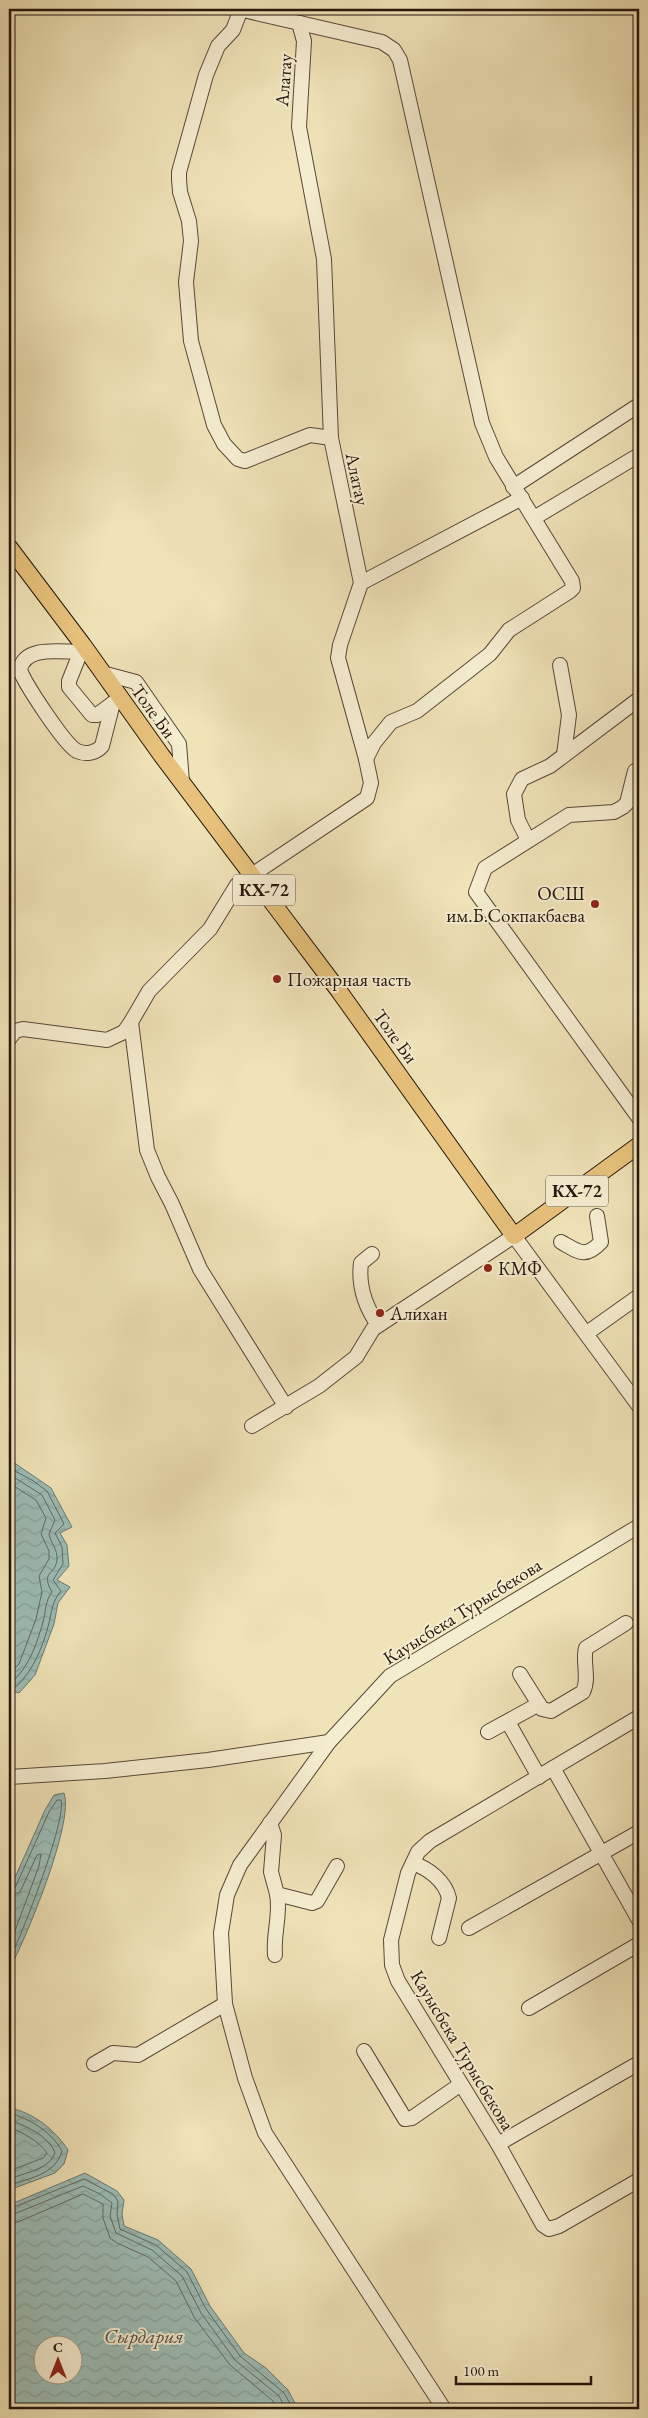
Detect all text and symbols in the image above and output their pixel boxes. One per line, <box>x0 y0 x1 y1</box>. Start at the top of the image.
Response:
street label: Алатау <box>269 52 298 109</box>
street label: Алатау <box>340 449 375 508</box>
street label: Толе Би <box>125 679 182 743</box>
road number: КХ-72 <box>233 874 295 906</box>
place label: ОСШ им.Б.Сокпакбаева <box>446 881 585 928</box>
marker: ОСШ им.Б.Сокпакбаева <box>589 898 601 910</box>
place label: Пожарная часть <box>287 967 412 992</box>
marker: Пожарная часть <box>271 973 283 985</box>
street label: Толе Би <box>367 1004 424 1068</box>
road number: КХ-72 <box>546 1176 608 1206</box>
place label: КМФ <box>498 1256 542 1281</box>
marker: КМФ <box>482 1262 494 1274</box>
place label: Алихан <box>389 1301 448 1326</box>
marker: Алихан <box>374 1307 386 1319</box>
street label: Кауысбека Турысбекова <box>378 1552 547 1670</box>
street label: Кауысбека Турысбекова <box>405 1966 521 2135</box>
water label: Сырдария <box>104 2323 184 2349</box>
north arrow <box>32 2336 82 2386</box>
text: С <box>53 2338 63 2356</box>
scale bar <box>456 2353 590 2385</box>
text: 100 m <box>463 2361 500 2380</box>

